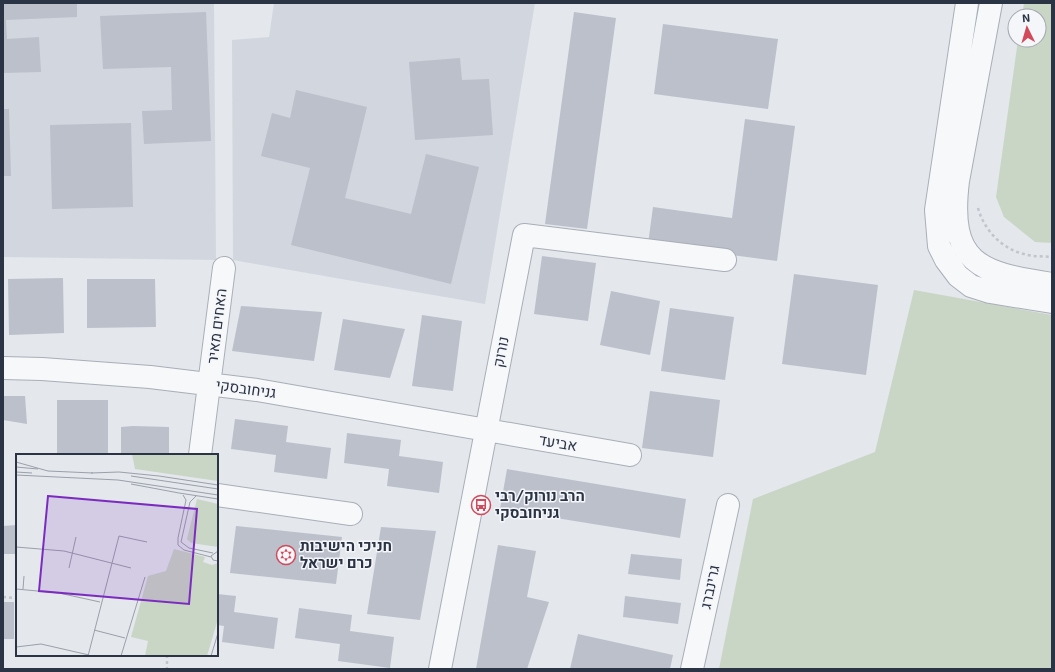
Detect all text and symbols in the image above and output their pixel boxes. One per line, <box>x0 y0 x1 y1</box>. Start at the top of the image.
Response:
north arrow <box>1007 8 1047 48</box>
text: N <box>1022 11 1031 24</box>
street label: האחים מאיר <box>202 287 230 365</box>
street label: נורוק <box>488 335 512 369</box>
street label: גניחובסקי <box>215 375 278 401</box>
street label: אביעד <box>538 430 579 454</box>
inset map <box>16 454 218 656</box>
place label: הרב נורוק/רבי גניחובסקי <box>495 486 585 521</box>
bus stop icon: הרב נורוק/רבי גניחובסקי <box>470 494 492 516</box>
place label: חניכי הישיבות כרם ישראל <box>300 536 392 571</box>
synagogue icon: חניכי הישיבות כרם ישראל <box>275 544 297 566</box>
street label: גרינברג <box>696 563 722 610</box>

